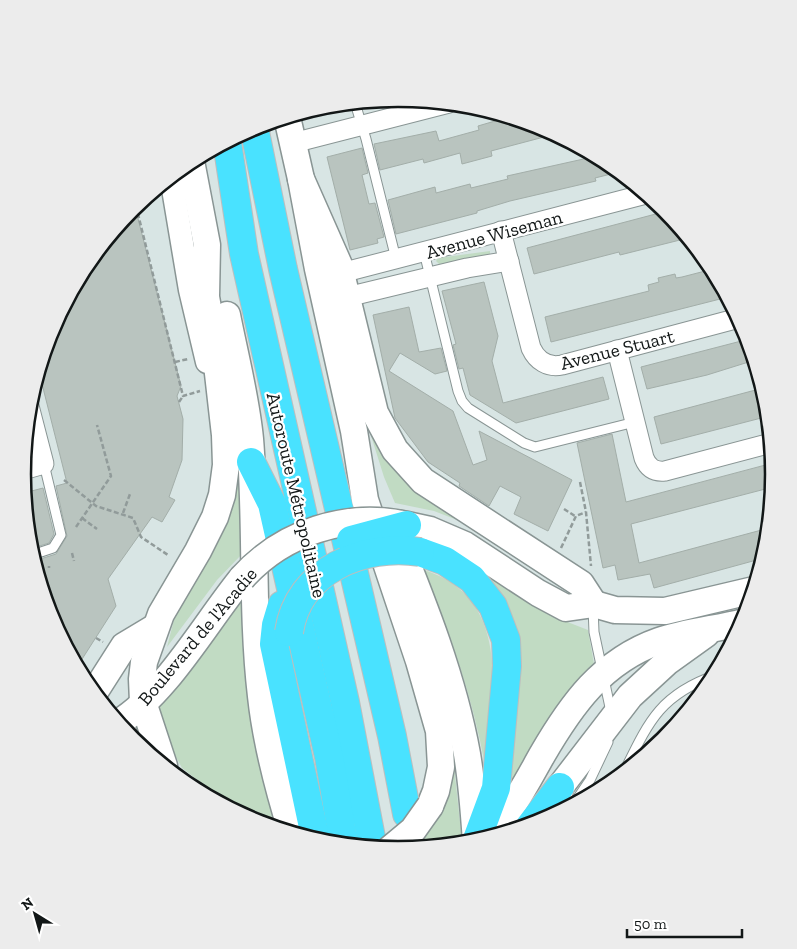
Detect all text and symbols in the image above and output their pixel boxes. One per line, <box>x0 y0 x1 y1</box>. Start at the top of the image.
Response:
street label: Avenue Wiseman <box>423 205 565 264</box>
street label: Avenue Stuart <box>558 324 676 375</box>
street label: Autoroute Métropolitaine <box>262 390 331 600</box>
street label: Boulevard de l'Acadie <box>133 563 262 710</box>
north arrow <box>10 889 60 939</box>
text: N <box>18 894 37 914</box>
scale bar <box>627 906 742 938</box>
text: 50 m <box>634 915 667 933</box>

